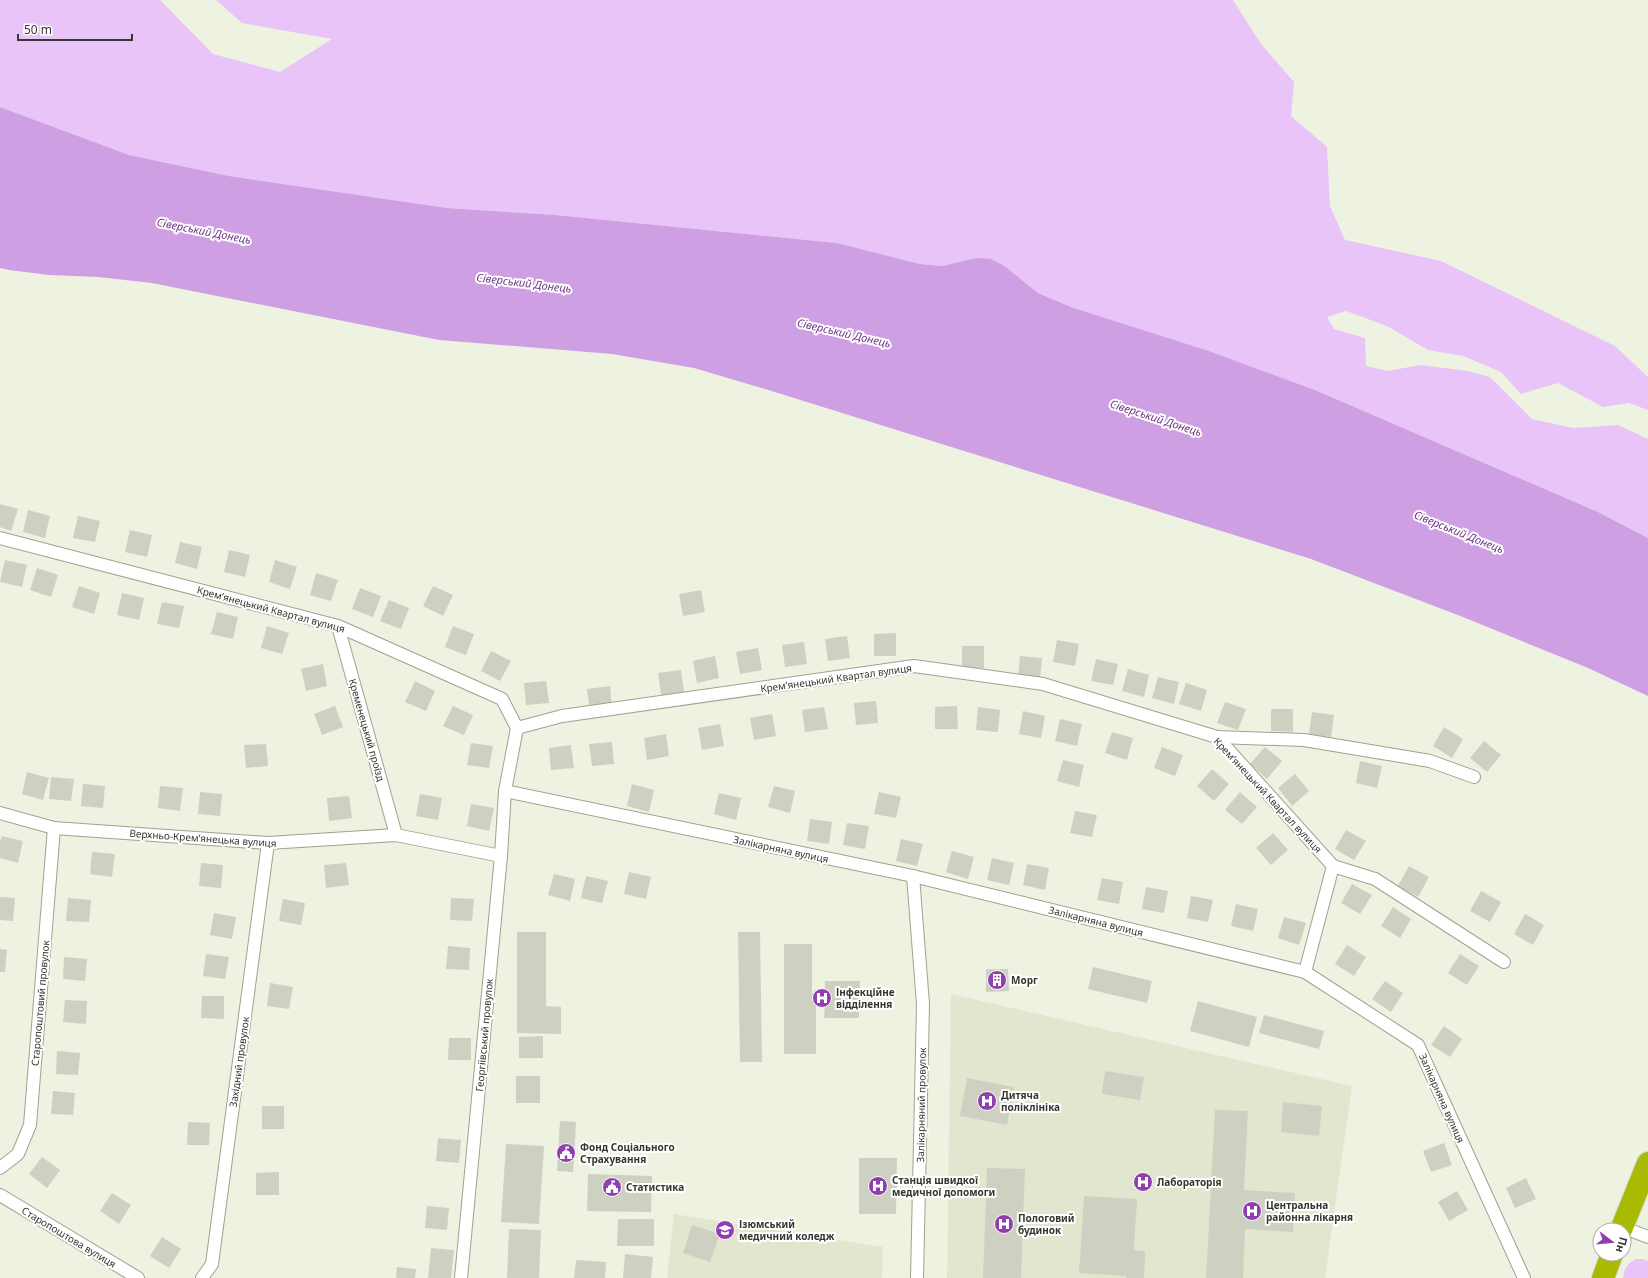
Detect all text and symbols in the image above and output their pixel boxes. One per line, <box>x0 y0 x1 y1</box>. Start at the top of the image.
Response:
scale bar <box>18 16 132 42</box>
text: 50 m <box>24 21 52 38</box>
water label: Сіверський Донець <box>156 214 253 247</box>
water label: Сіверський Донець <box>476 269 573 296</box>
water label: Сіверський Донець <box>796 314 893 351</box>
water label: Сіверський Донець <box>1108 396 1204 440</box>
water label: Сіверський Донець <box>1412 507 1507 557</box>
street label: Крем’янецький Квартал вулиця <box>195 582 347 636</box>
street label: Крем’янецький Квартал вулиця <box>759 660 913 696</box>
street label: Кременецький проїзд <box>346 677 388 783</box>
street label: Крем’янецький Квартал вулиця <box>1211 734 1325 856</box>
street label: Верхньо-Крем’янецька вулиця <box>129 826 277 850</box>
street label: Залікарняна вулиця <box>732 832 830 866</box>
street label: Залікарняна вулиця <box>1047 902 1145 940</box>
street label: Старопоштовий провулок <box>28 939 53 1066</box>
building icon: Морг <box>986 969 1008 991</box>
place label: Морг <box>1011 973 1038 987</box>
street label: Георгіївський провулок <box>472 977 496 1092</box>
place label: Інфекційне відділення <box>836 985 895 1011</box>
hospital icon: Інфекційне відділення <box>811 987 833 1009</box>
street label: Західний провулок <box>226 1015 252 1108</box>
street label: Залікарняний провулок <box>913 1047 929 1163</box>
street label: Залікарняна вулиця <box>1416 1051 1468 1145</box>
place label: Дитяча поліклініка <box>1001 1088 1060 1114</box>
hospital icon: Дитяча поліклініка <box>976 1090 998 1112</box>
place label: Фонд Соцiального Страхування <box>580 1140 675 1166</box>
public building icon: Фонд Соцiального Страхування <box>555 1142 577 1164</box>
hospital icon: Лабораторія <box>1132 1171 1154 1193</box>
place label: Станція швидкої медичної допомоги <box>892 1173 995 1199</box>
hospital icon: Станція швидкої медичної допомоги <box>867 1175 889 1197</box>
place label: Лабораторія <box>1157 1175 1222 1189</box>
public building icon: Статистика <box>601 1176 623 1198</box>
place label: Статистика <box>626 1180 684 1194</box>
place label: Центральна районна лікарня <box>1266 1198 1353 1224</box>
hospital icon: Центральна районна лікарня <box>1241 1200 1263 1222</box>
street label: Старопоштова вулиця <box>19 1203 119 1271</box>
place label: Пологовий будинок <box>1018 1211 1075 1237</box>
hospital icon: Пологовий будинок <box>993 1213 1015 1235</box>
place label: Ізюмський медичний коледж <box>739 1217 835 1243</box>
school or university icon: Ізюмський медичний коледж <box>714 1219 736 1241</box>
north arrow <box>1592 1222 1632 1262</box>
text: Пн <box>1613 1235 1631 1254</box>

